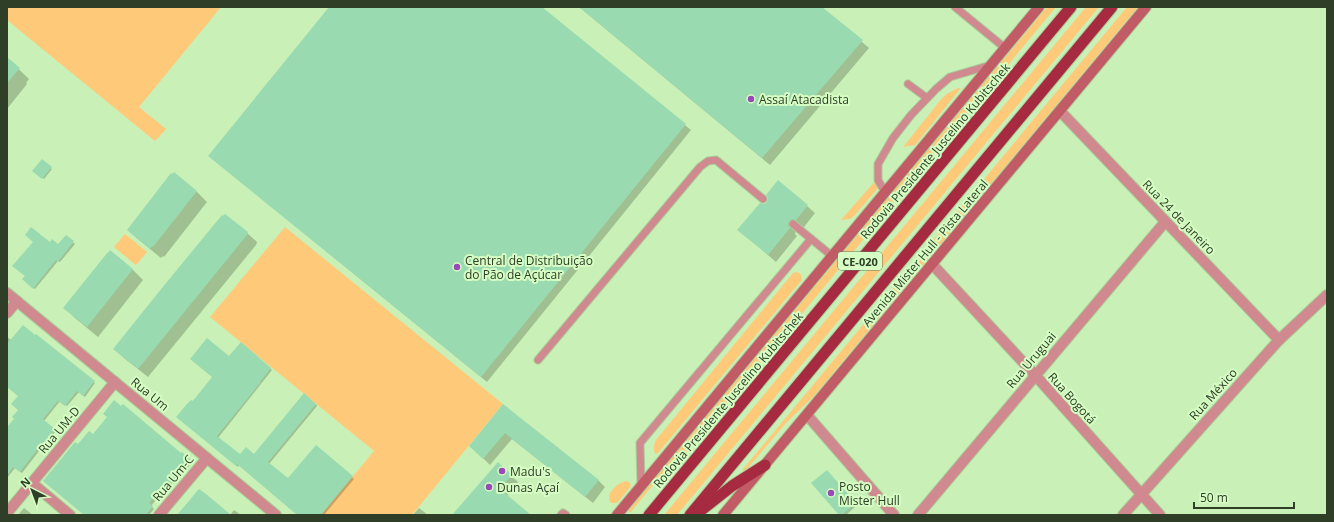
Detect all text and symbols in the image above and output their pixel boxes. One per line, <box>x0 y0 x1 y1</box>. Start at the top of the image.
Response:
street label: Rodovia Presidente Juscelino Kubitschek <box>856 59 1014 243</box>
place label: Assaí Atacadista <box>759 91 849 108</box>
marker: Assaí Atacadista <box>746 94 756 104</box>
street label: Avenida Mister Hull - Pista Lateral <box>858 176 992 330</box>
street label: Rua 24 de Janeiro <box>1139 176 1219 258</box>
place label: Central de Distribuição do Pão de Açúcar <box>465 252 593 283</box>
road number: CE-020 <box>838 252 882 270</box>
marker: Central de Distribuição do Pão de Açúcar <box>452 262 462 272</box>
street label: Rodovia Presidente Juscelino Kubitschek <box>649 308 807 492</box>
street label: Rua Uruguai <box>1002 328 1060 392</box>
street label: Rua México <box>1185 364 1241 424</box>
street label: Rua Bogotá <box>1044 368 1100 428</box>
street label: Rua Um <box>127 373 173 415</box>
street label: Rua UM-D <box>34 403 84 457</box>
street label: Rua Um-C <box>149 451 198 505</box>
place label: Madu's <box>510 463 551 480</box>
marker: Madu's <box>497 466 507 476</box>
north arrow <box>12 470 52 510</box>
text: N <box>17 474 33 491</box>
place label: Posto Mister Hull <box>839 478 900 509</box>
place label: Dunas Açaí <box>497 479 560 496</box>
marker: Dunas Açaí <box>484 482 494 492</box>
scale bar <box>1194 484 1294 510</box>
marker: Posto Mister Hull <box>826 488 836 498</box>
text: 50 m <box>1200 489 1228 506</box>

